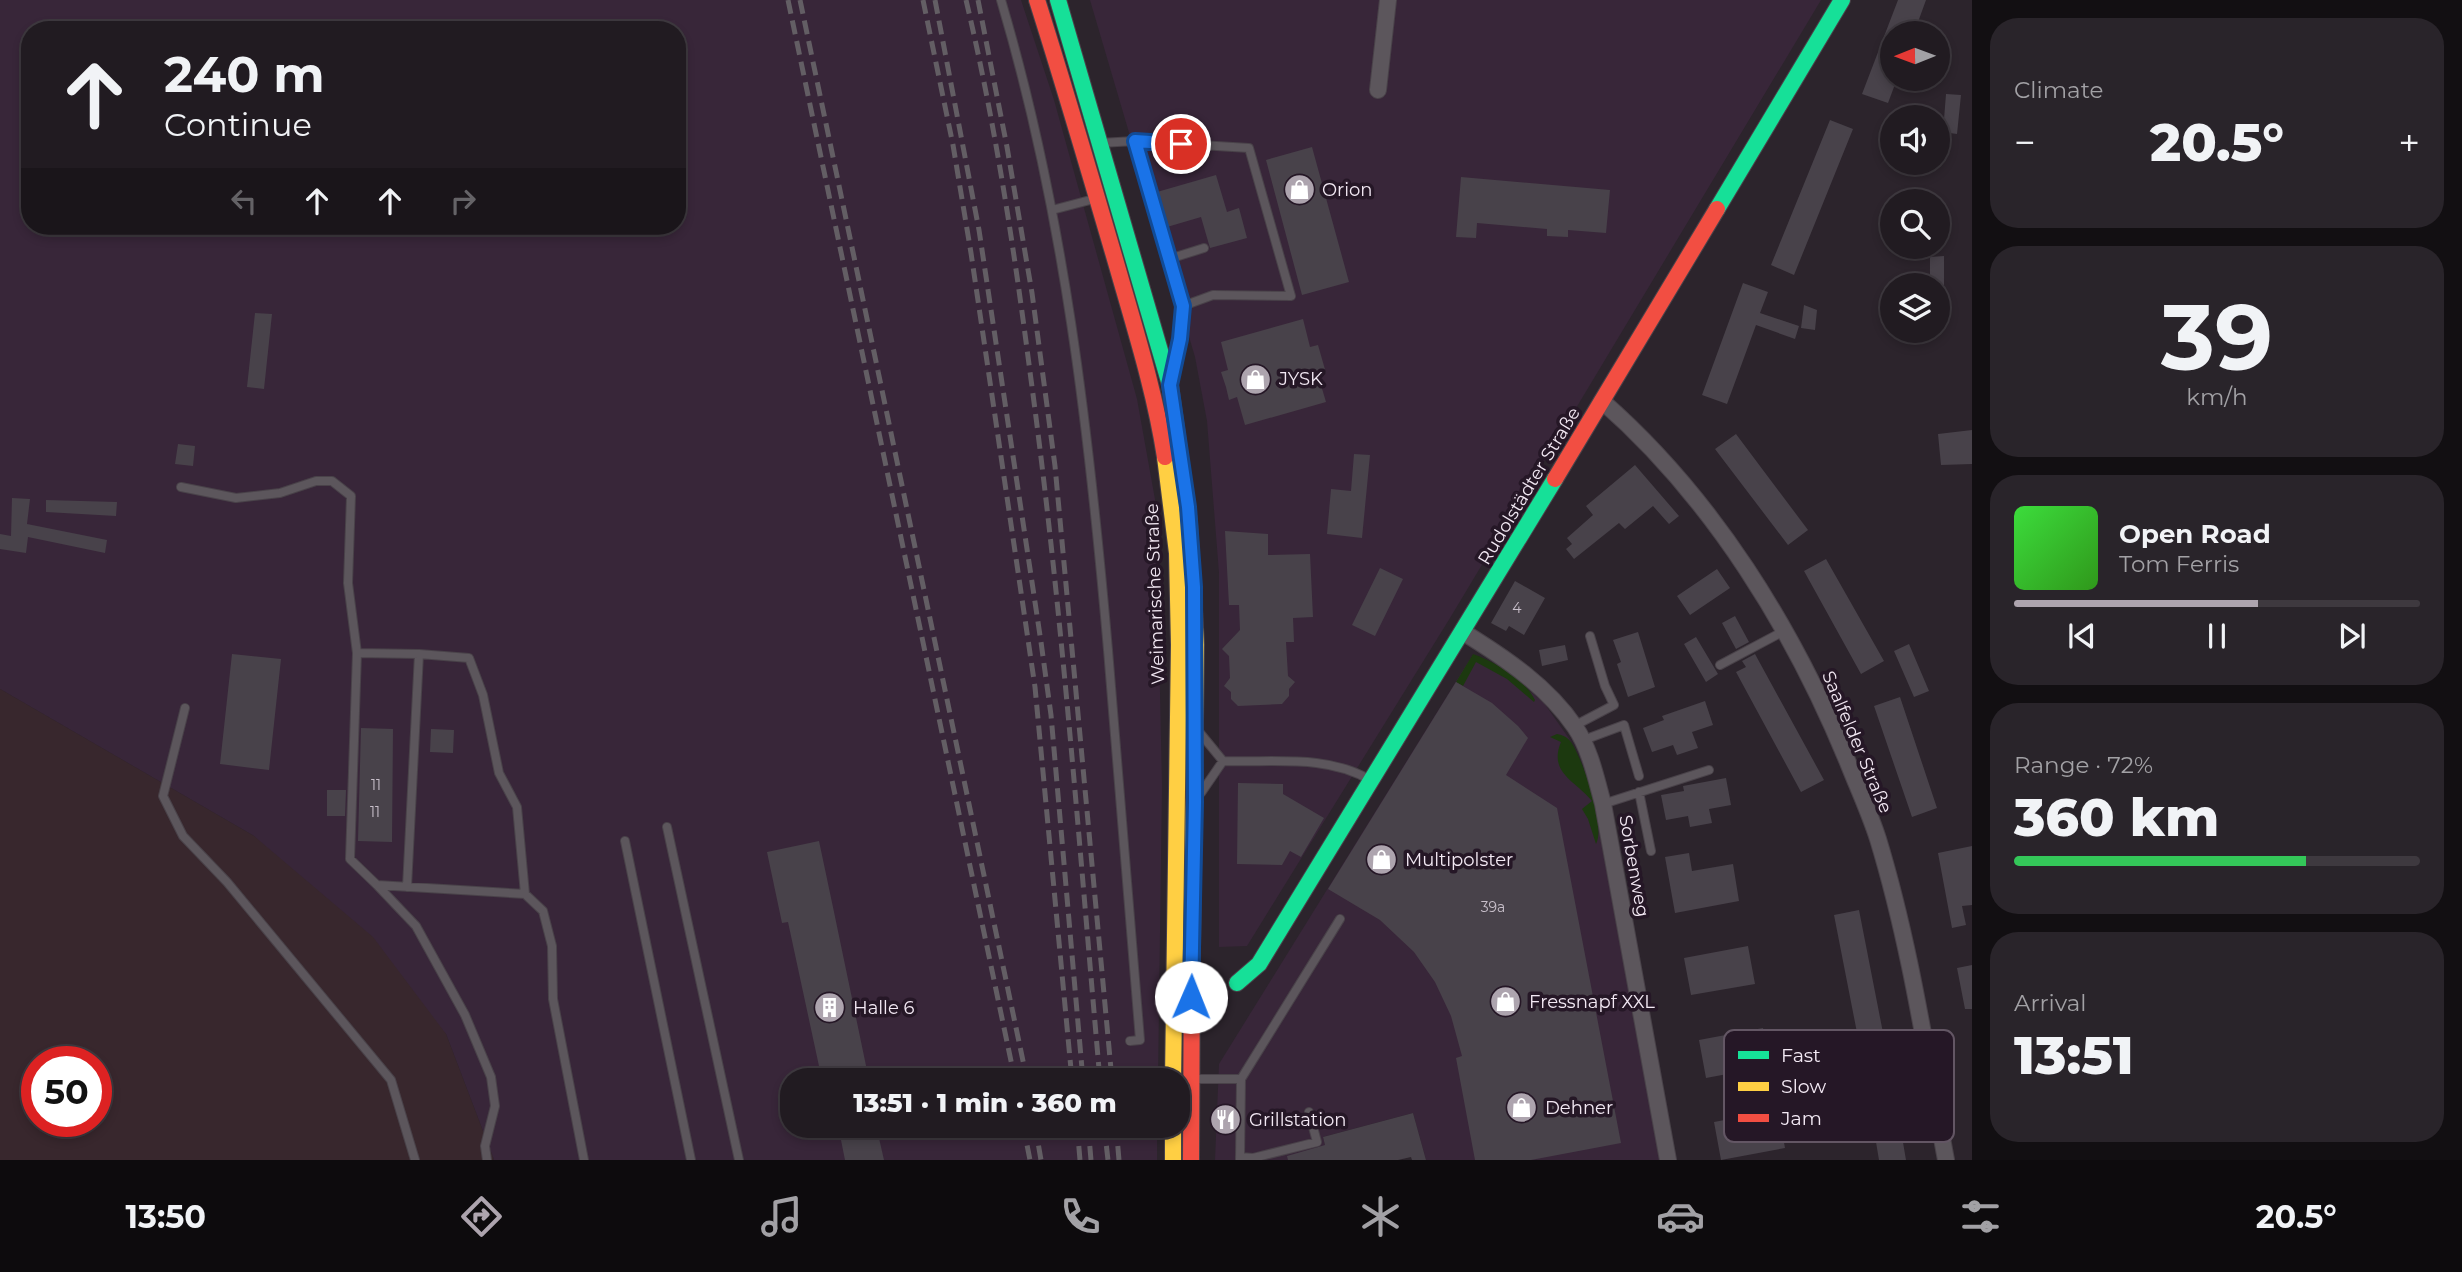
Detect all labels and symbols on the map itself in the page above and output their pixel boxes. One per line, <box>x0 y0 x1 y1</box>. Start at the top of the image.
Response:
north arrow <box>1880 21 1950 91</box>
pin <box>1151 114 1211 174</box>
shop icon: Orion <box>1282 173 1316 207</box>
place label: Orion <box>1322 179 1372 201</box>
shop icon: JYSK <box>1239 362 1273 396</box>
place label: JYSK <box>1278 368 1323 390</box>
street label: Rudolstädter Straße <box>1473 403 1585 569</box>
street label: Weimarische Straße <box>1141 503 1169 685</box>
house number: 4 <box>1512 599 1522 617</box>
street label: Saalfelder Straße <box>1817 668 1897 816</box>
house number: 11 <box>371 776 381 794</box>
house number: 11 <box>370 803 380 821</box>
street label: Sorbenweg <box>1614 813 1654 919</box>
shop icon: Multipolster <box>1365 843 1399 877</box>
place label: Multipolster <box>1405 849 1513 871</box>
house number: 39a <box>1481 898 1505 916</box>
position arrow <box>1154 960 1228 1034</box>
shop icon: Fressnapf XXL <box>1489 985 1523 1019</box>
building icon: Halle 6 <box>813 991 847 1025</box>
place label: Fressnapf XXL <box>1529 991 1655 1013</box>
place label: Halle 6 <box>853 997 915 1019</box>
legend <box>1724 1030 1954 1142</box>
text: Fast <box>1781 1044 1821 1067</box>
speed limit sign: 50 <box>21 1046 112 1137</box>
text: Slow <box>1781 1075 1826 1098</box>
shop icon: Dehner <box>1505 1091 1539 1125</box>
place label: Dehner <box>1545 1097 1613 1119</box>
restaurant icon: Grillstation <box>1209 1103 1243 1137</box>
text: Jam <box>1780 1107 1822 1130</box>
place label: Grillstation <box>1249 1109 1346 1131</box>

